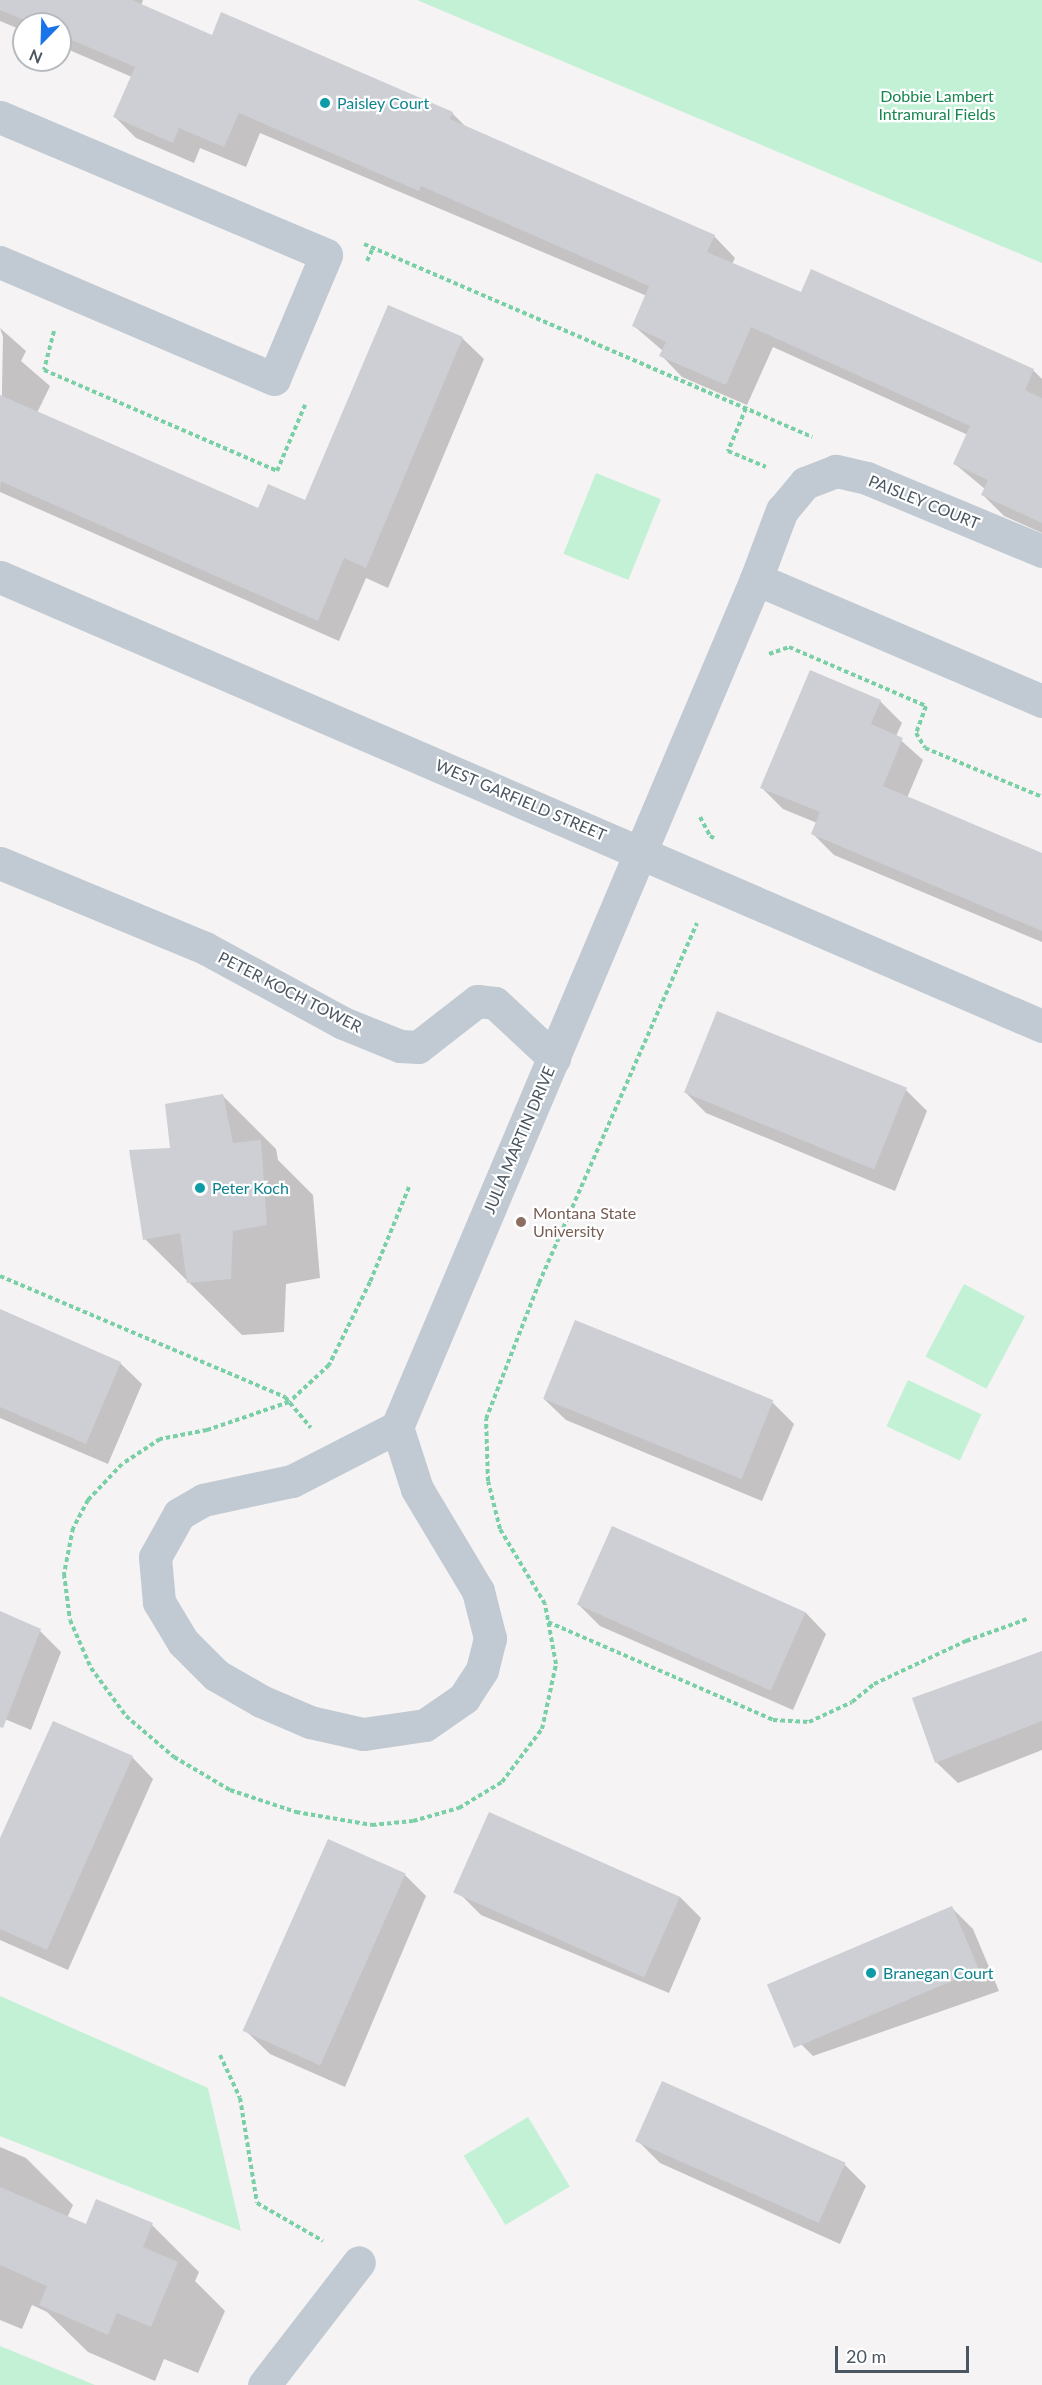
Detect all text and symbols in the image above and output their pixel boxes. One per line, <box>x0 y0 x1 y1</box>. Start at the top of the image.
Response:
north arrow <box>12 12 72 72</box>
text: N <box>26 46 45 68</box>
park label: Dobbie Lambert Intramural Fields <box>878 86 996 124</box>
place label: Paisley Court <box>337 93 430 113</box>
marker: Paisley Court <box>318 96 332 110</box>
street label: PAISLEY COURT <box>865 471 983 533</box>
street label: WEST GARFIELD STREET <box>433 755 609 845</box>
street label: PETER KOCH TOWER <box>215 947 365 1037</box>
street label: JULIA MARTIN DRIVE <box>479 1063 559 1217</box>
place label: Peter Koch <box>212 1178 289 1198</box>
marker: Peter Koch <box>193 1181 207 1195</box>
place label: Montana State University <box>533 1203 636 1241</box>
marker: Montana State University <box>514 1215 528 1229</box>
place label: Branegan Court <box>883 1963 994 1983</box>
marker: Branegan Court <box>864 1966 878 1980</box>
scale bar <box>838 2334 972 2372</box>
text: 20 m <box>846 2345 886 2367</box>

